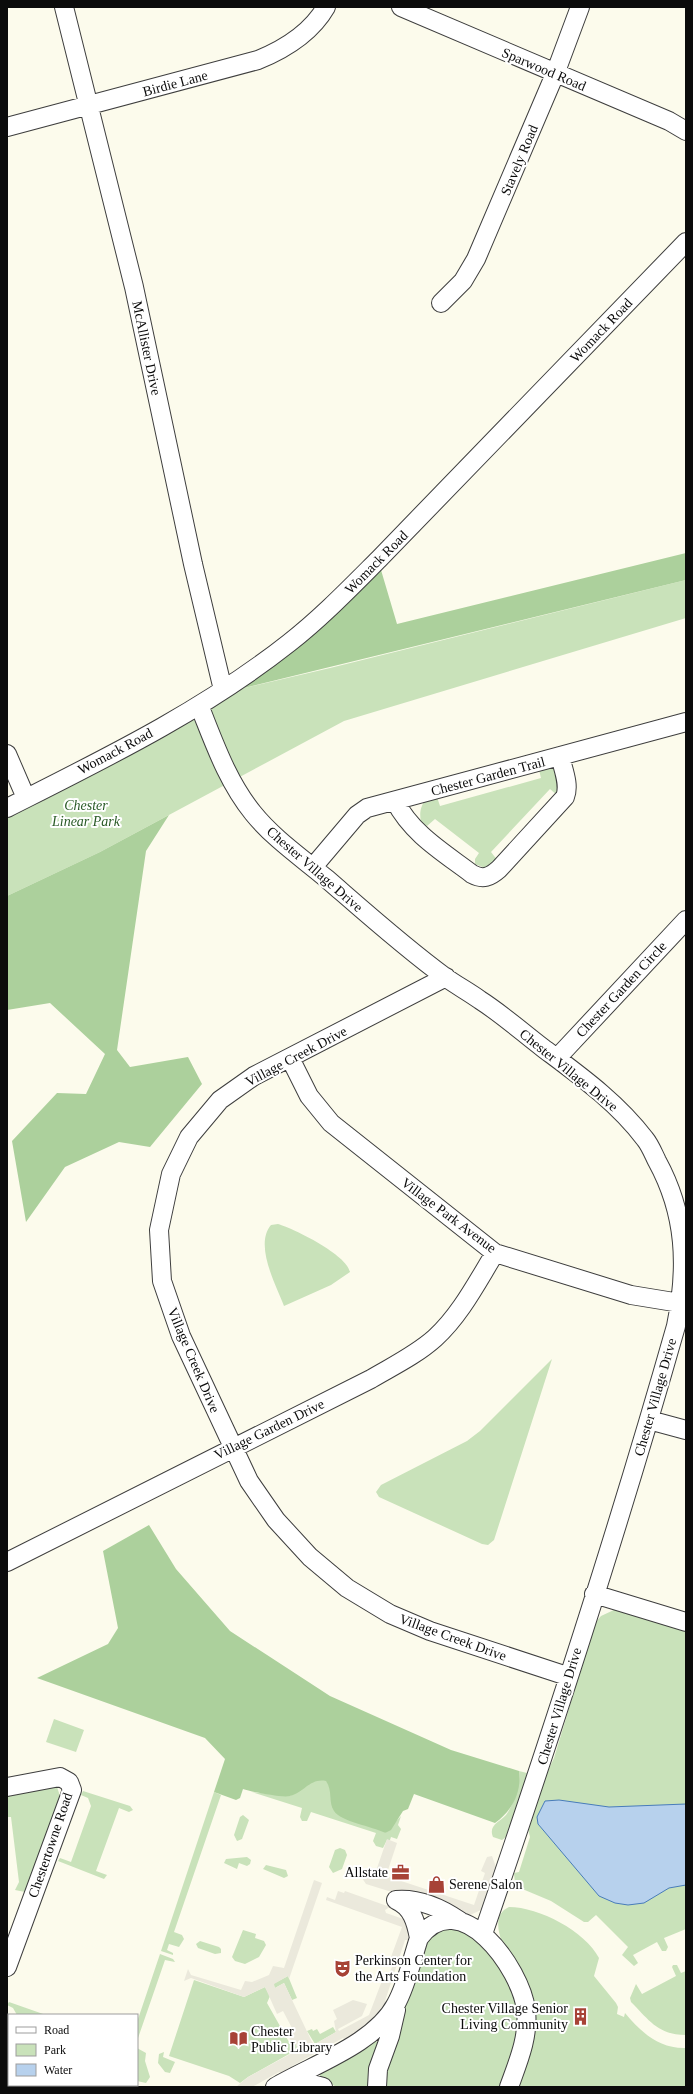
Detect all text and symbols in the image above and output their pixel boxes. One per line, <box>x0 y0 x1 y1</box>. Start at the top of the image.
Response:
street label: Sparwood Road <box>500 45 588 94</box>
street label: Birdie Lane <box>141 68 209 99</box>
street label: Stavely Road <box>498 123 541 198</box>
street label: Womack Road <box>567 295 635 365</box>
street label: McAllister Drive <box>129 300 164 397</box>
street label: Womack Road <box>342 528 411 597</box>
street label: Womack Road <box>75 725 155 777</box>
street label: Chester Garden Trail <box>429 754 547 799</box>
park label: Chester Linear Park <box>51 798 121 829</box>
street label: Chester Village Drive <box>264 824 366 915</box>
street label: Chester Garden Circle <box>573 938 670 1040</box>
street label: Village Creek Drive <box>243 1023 349 1090</box>
street label: Chester Village Drive <box>517 1026 621 1115</box>
street label: Village Park Avenue <box>398 1175 499 1256</box>
street label: Village Creek Drive <box>165 1305 222 1415</box>
street label: Chester Village Drive <box>631 1337 679 1458</box>
street label: Village Garden Drive <box>212 1396 327 1463</box>
street label: Village Creek Drive <box>397 1611 508 1664</box>
street label: Chester Village Drive <box>535 1646 584 1767</box>
street label: Chestertowne Road <box>25 1791 75 1900</box>
office icon: Allstate <box>391 1862 411 1882</box>
place label: Allstate <box>344 1865 388 1880</box>
shop icon: Serene Salon <box>426 1874 446 1894</box>
place label: Serene Salon <box>449 1877 522 1892</box>
place label: Perkinson Center for the Arts Foundation <box>355 1953 472 1984</box>
theatre icon: Perkinson Center for the Arts Foundation <box>332 1958 352 1978</box>
place label: Chester Village Senior Living Community <box>442 2001 568 2032</box>
building icon: Chester Village Senior Living Community <box>571 2006 591 2026</box>
legend <box>8 2014 138 2086</box>
text: Road <box>44 2023 69 2037</box>
place label: Chester Public Library <box>251 2024 332 2055</box>
library icon: Chester Public Library <box>228 2029 248 2049</box>
text: Park <box>44 2043 66 2057</box>
text: Water <box>44 2063 72 2077</box>

